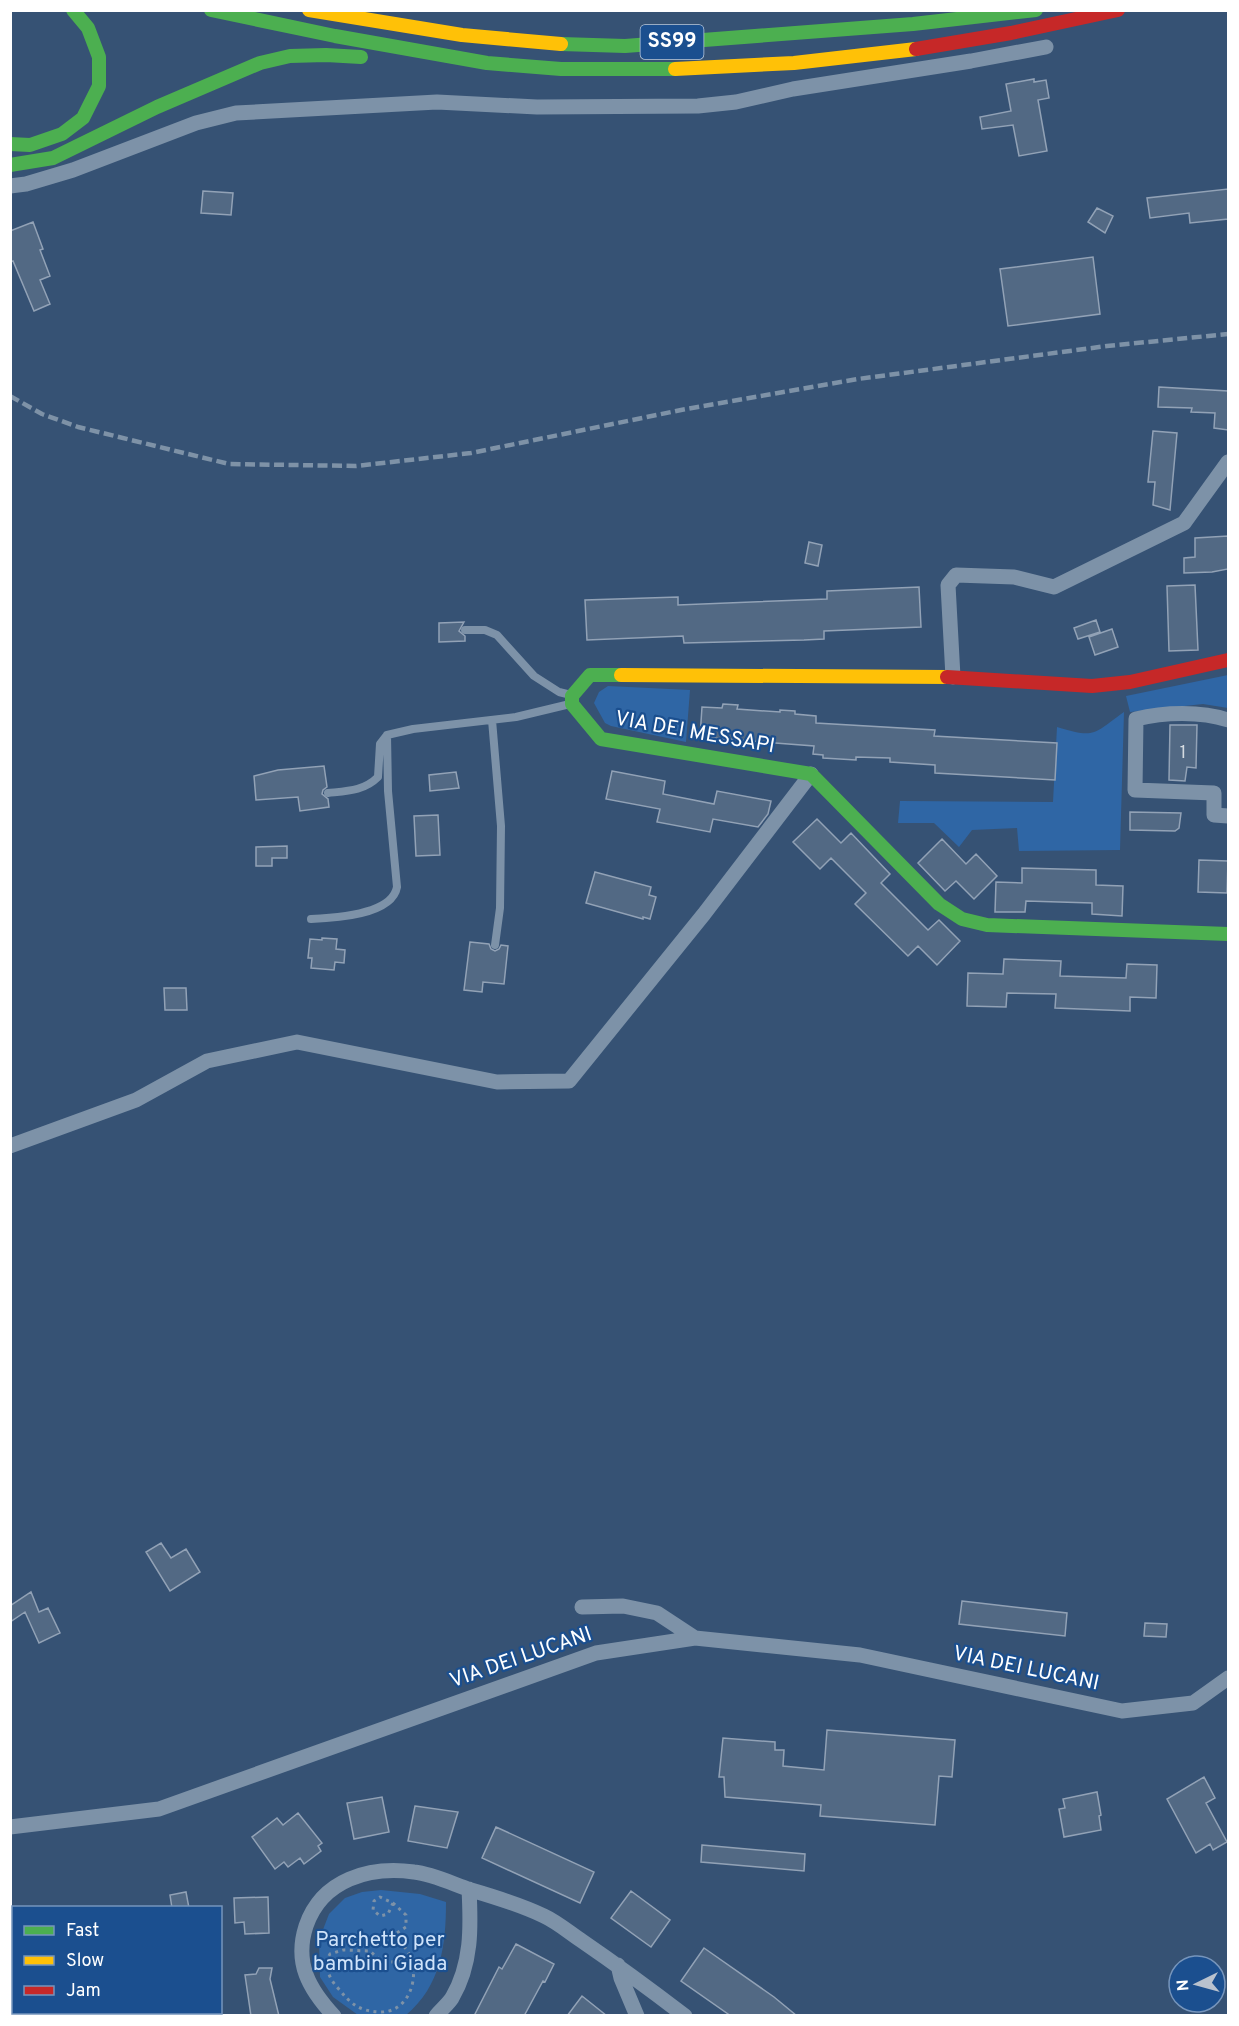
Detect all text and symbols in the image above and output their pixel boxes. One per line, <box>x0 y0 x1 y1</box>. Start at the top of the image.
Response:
road number: SS99 <box>640 25 704 59</box>
street label: VIA DEI MESSAPI <box>613 706 777 760</box>
house number: 1 <box>1180 742 1186 765</box>
street label: VIA DEI LUCANI <box>446 1621 596 1695</box>
street label: VIA DEI LUCANI <box>950 1640 1102 1698</box>
legend <box>12 1906 222 2014</box>
text: Fast <box>66 1920 99 1943</box>
park label: Parchetto per bambini Giada <box>313 1927 447 1978</box>
text: Slow <box>66 1950 104 1973</box>
north arrow <box>1167 1954 1227 2014</box>
text: N <box>1174 1979 1195 1992</box>
text: Jam <box>66 1980 101 2003</box>

